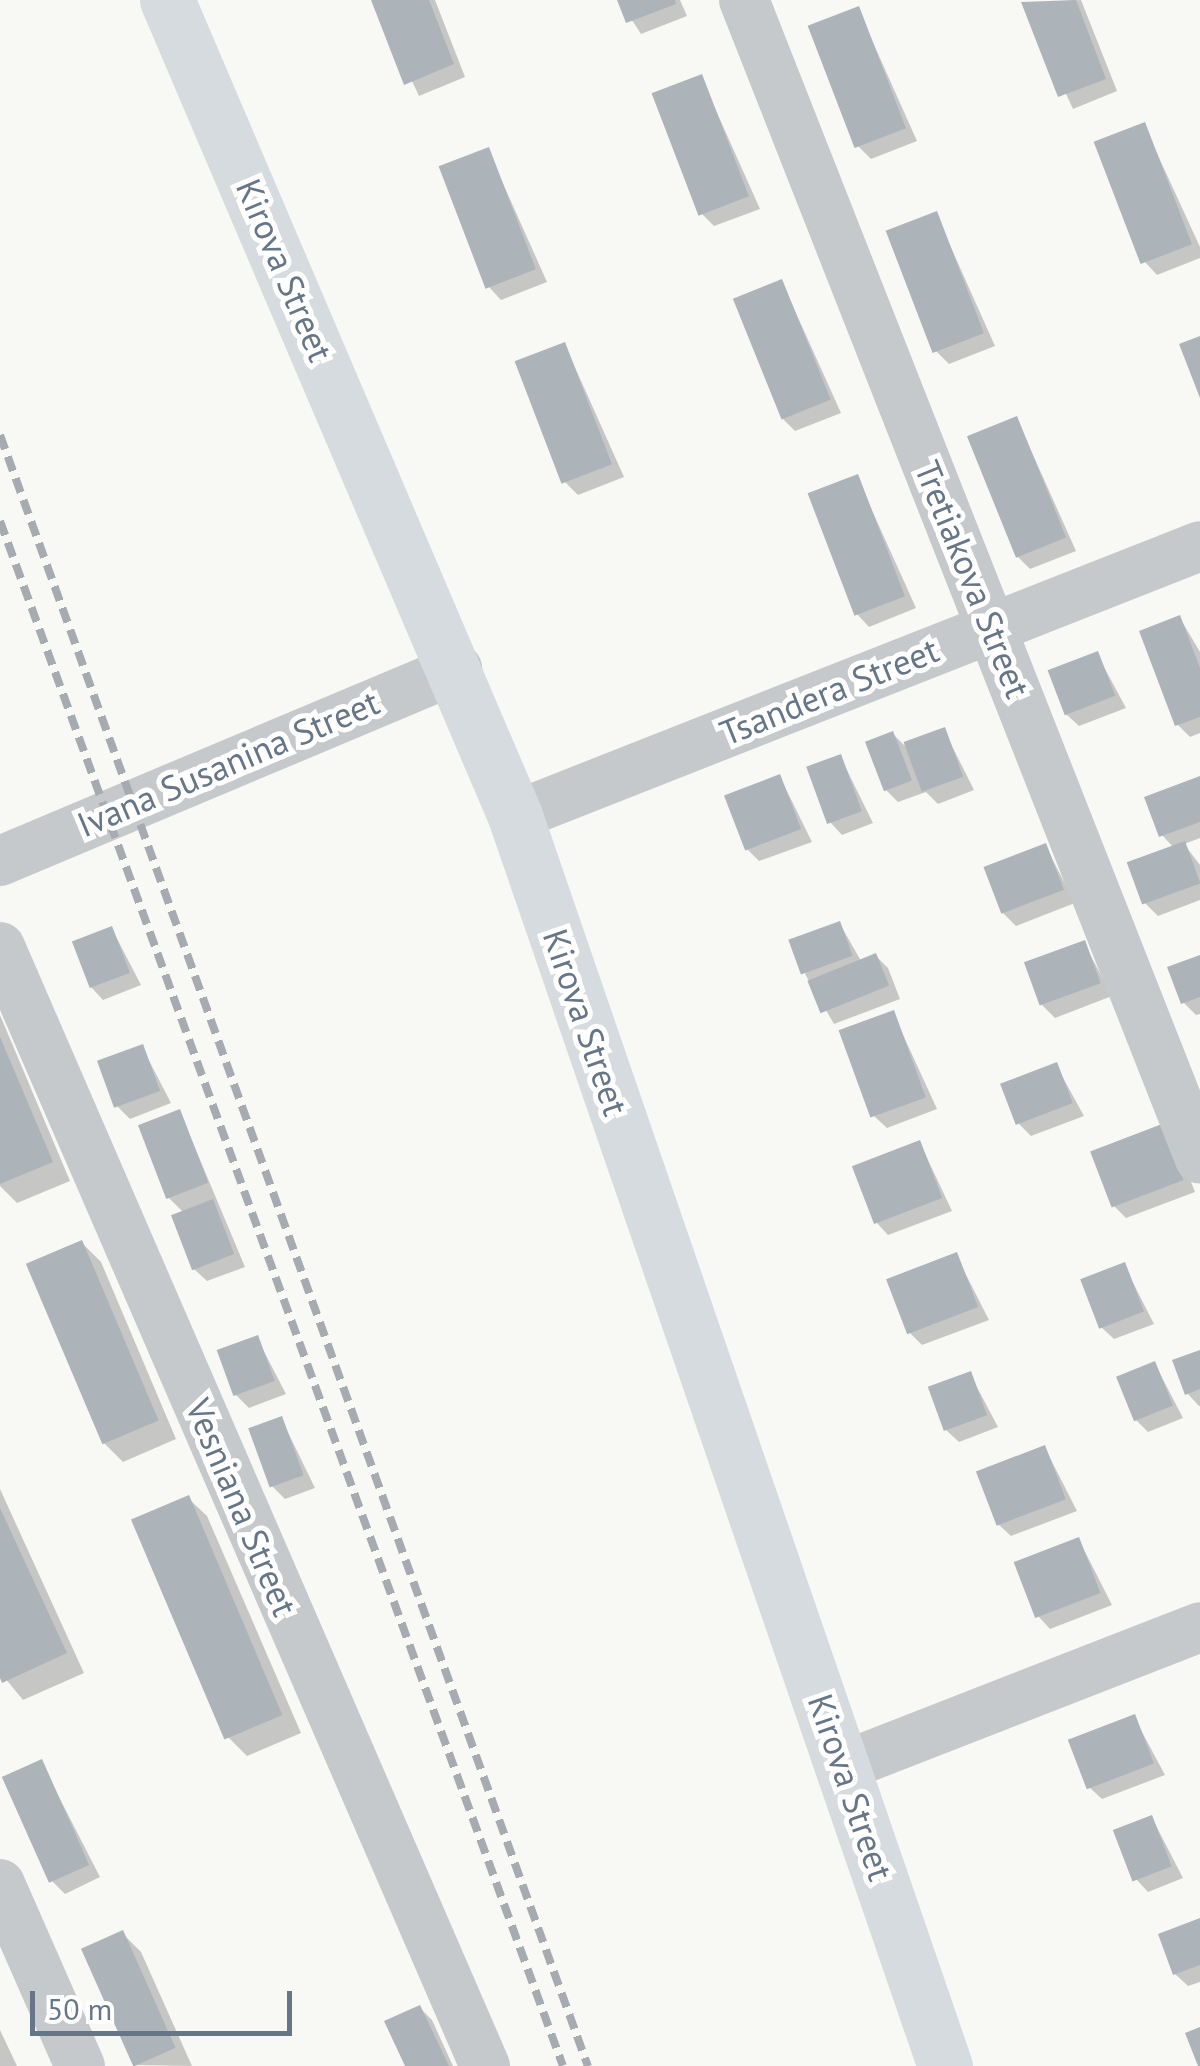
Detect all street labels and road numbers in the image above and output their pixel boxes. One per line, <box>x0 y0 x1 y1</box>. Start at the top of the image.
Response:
street label: Kirova Street <box>228 173 342 367</box>
street label: Tretiakova Street <box>906 454 1040 704</box>
street label: Tsandera Street <box>714 628 944 754</box>
street label: Ivana Susanina Street <box>71 680 385 846</box>
street label: Kirova Street <box>535 923 637 1121</box>
street label: Vesniana Street <box>177 1392 307 1622</box>
street label: Kirova Street <box>800 1688 902 1886</box>

